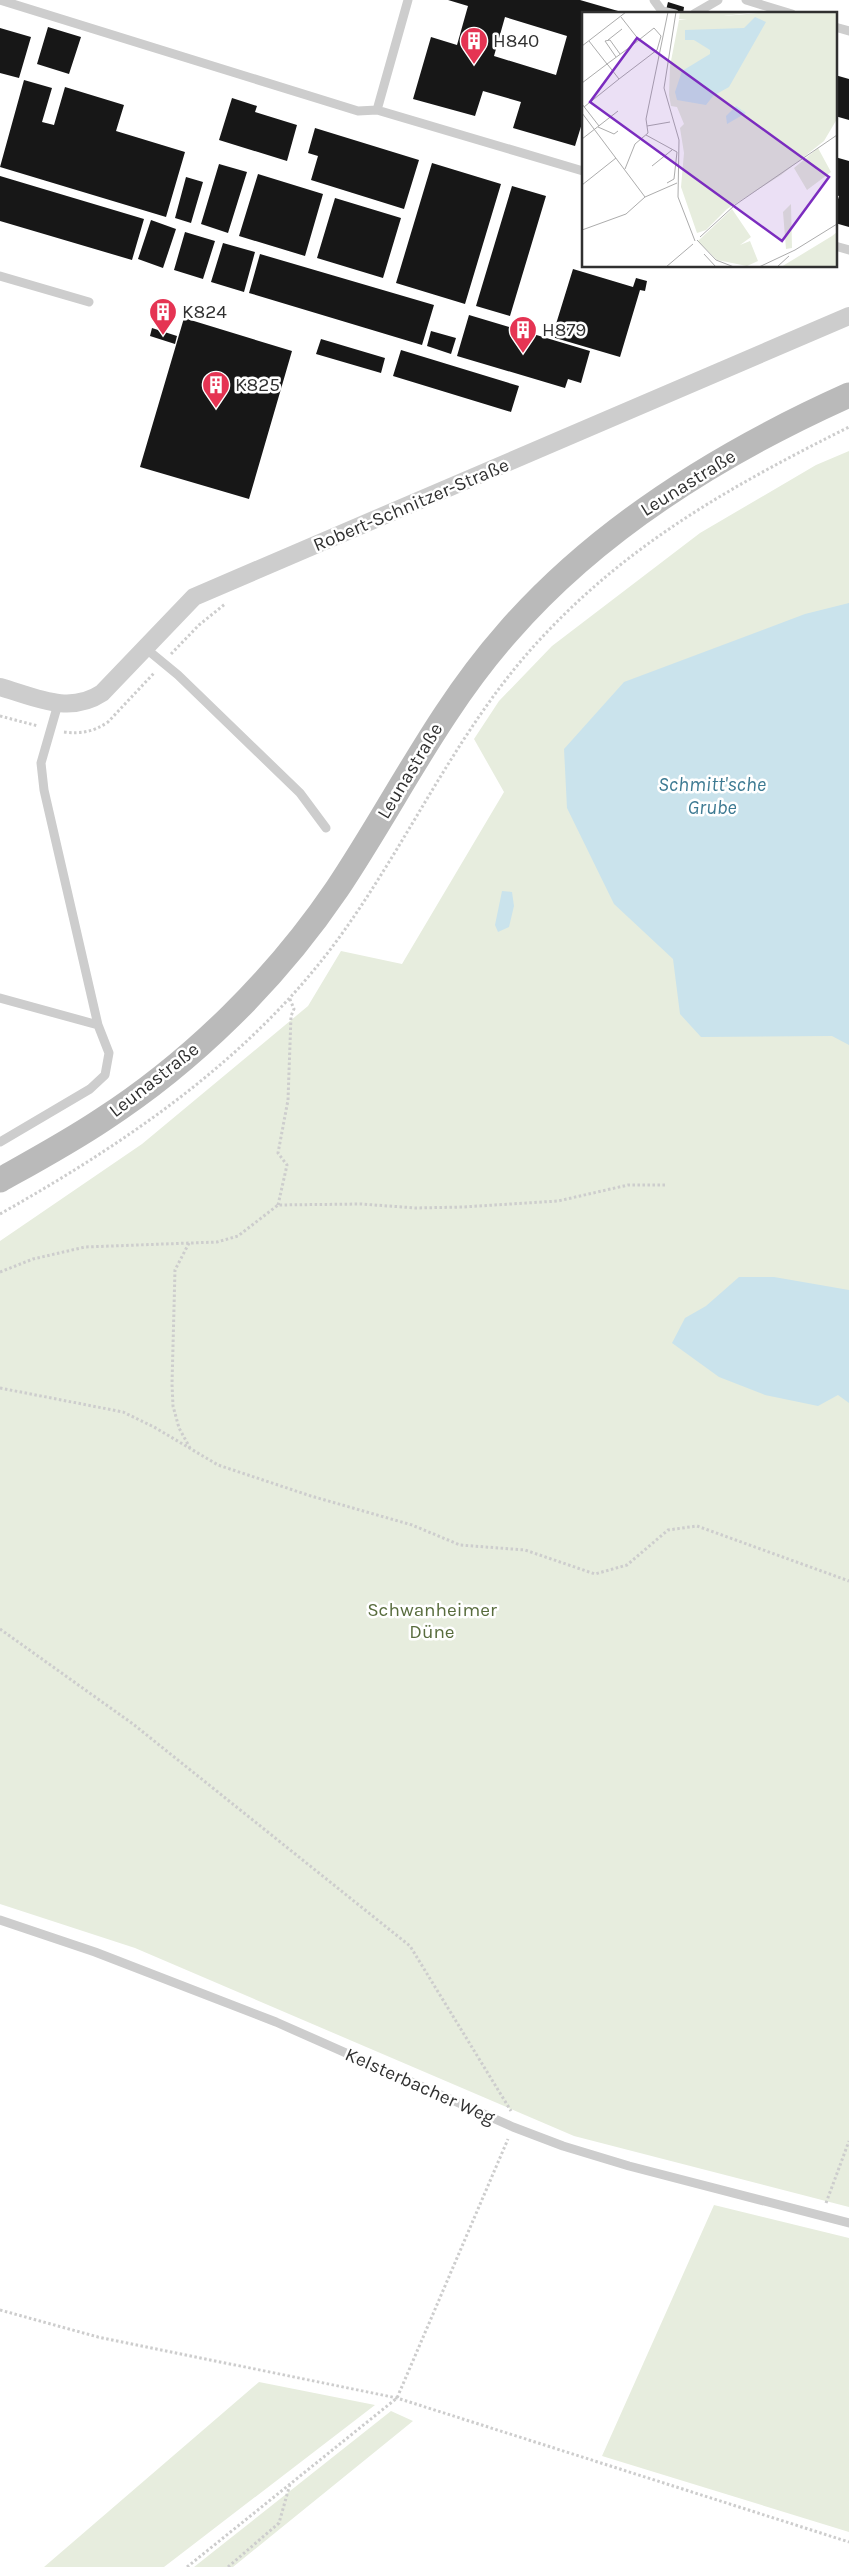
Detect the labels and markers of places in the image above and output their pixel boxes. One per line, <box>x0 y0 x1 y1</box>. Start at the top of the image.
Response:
building icon: H840 <box>459 26 489 65</box>
place label: H840 <box>493 30 539 52</box>
building icon: K824 <box>148 297 178 336</box>
place label: K824 <box>182 301 227 323</box>
building icon: H879 <box>508 315 538 354</box>
place label: H879 <box>542 319 586 341</box>
building icon: K825 <box>201 370 231 409</box>
place label: K825 <box>235 374 280 396</box>

